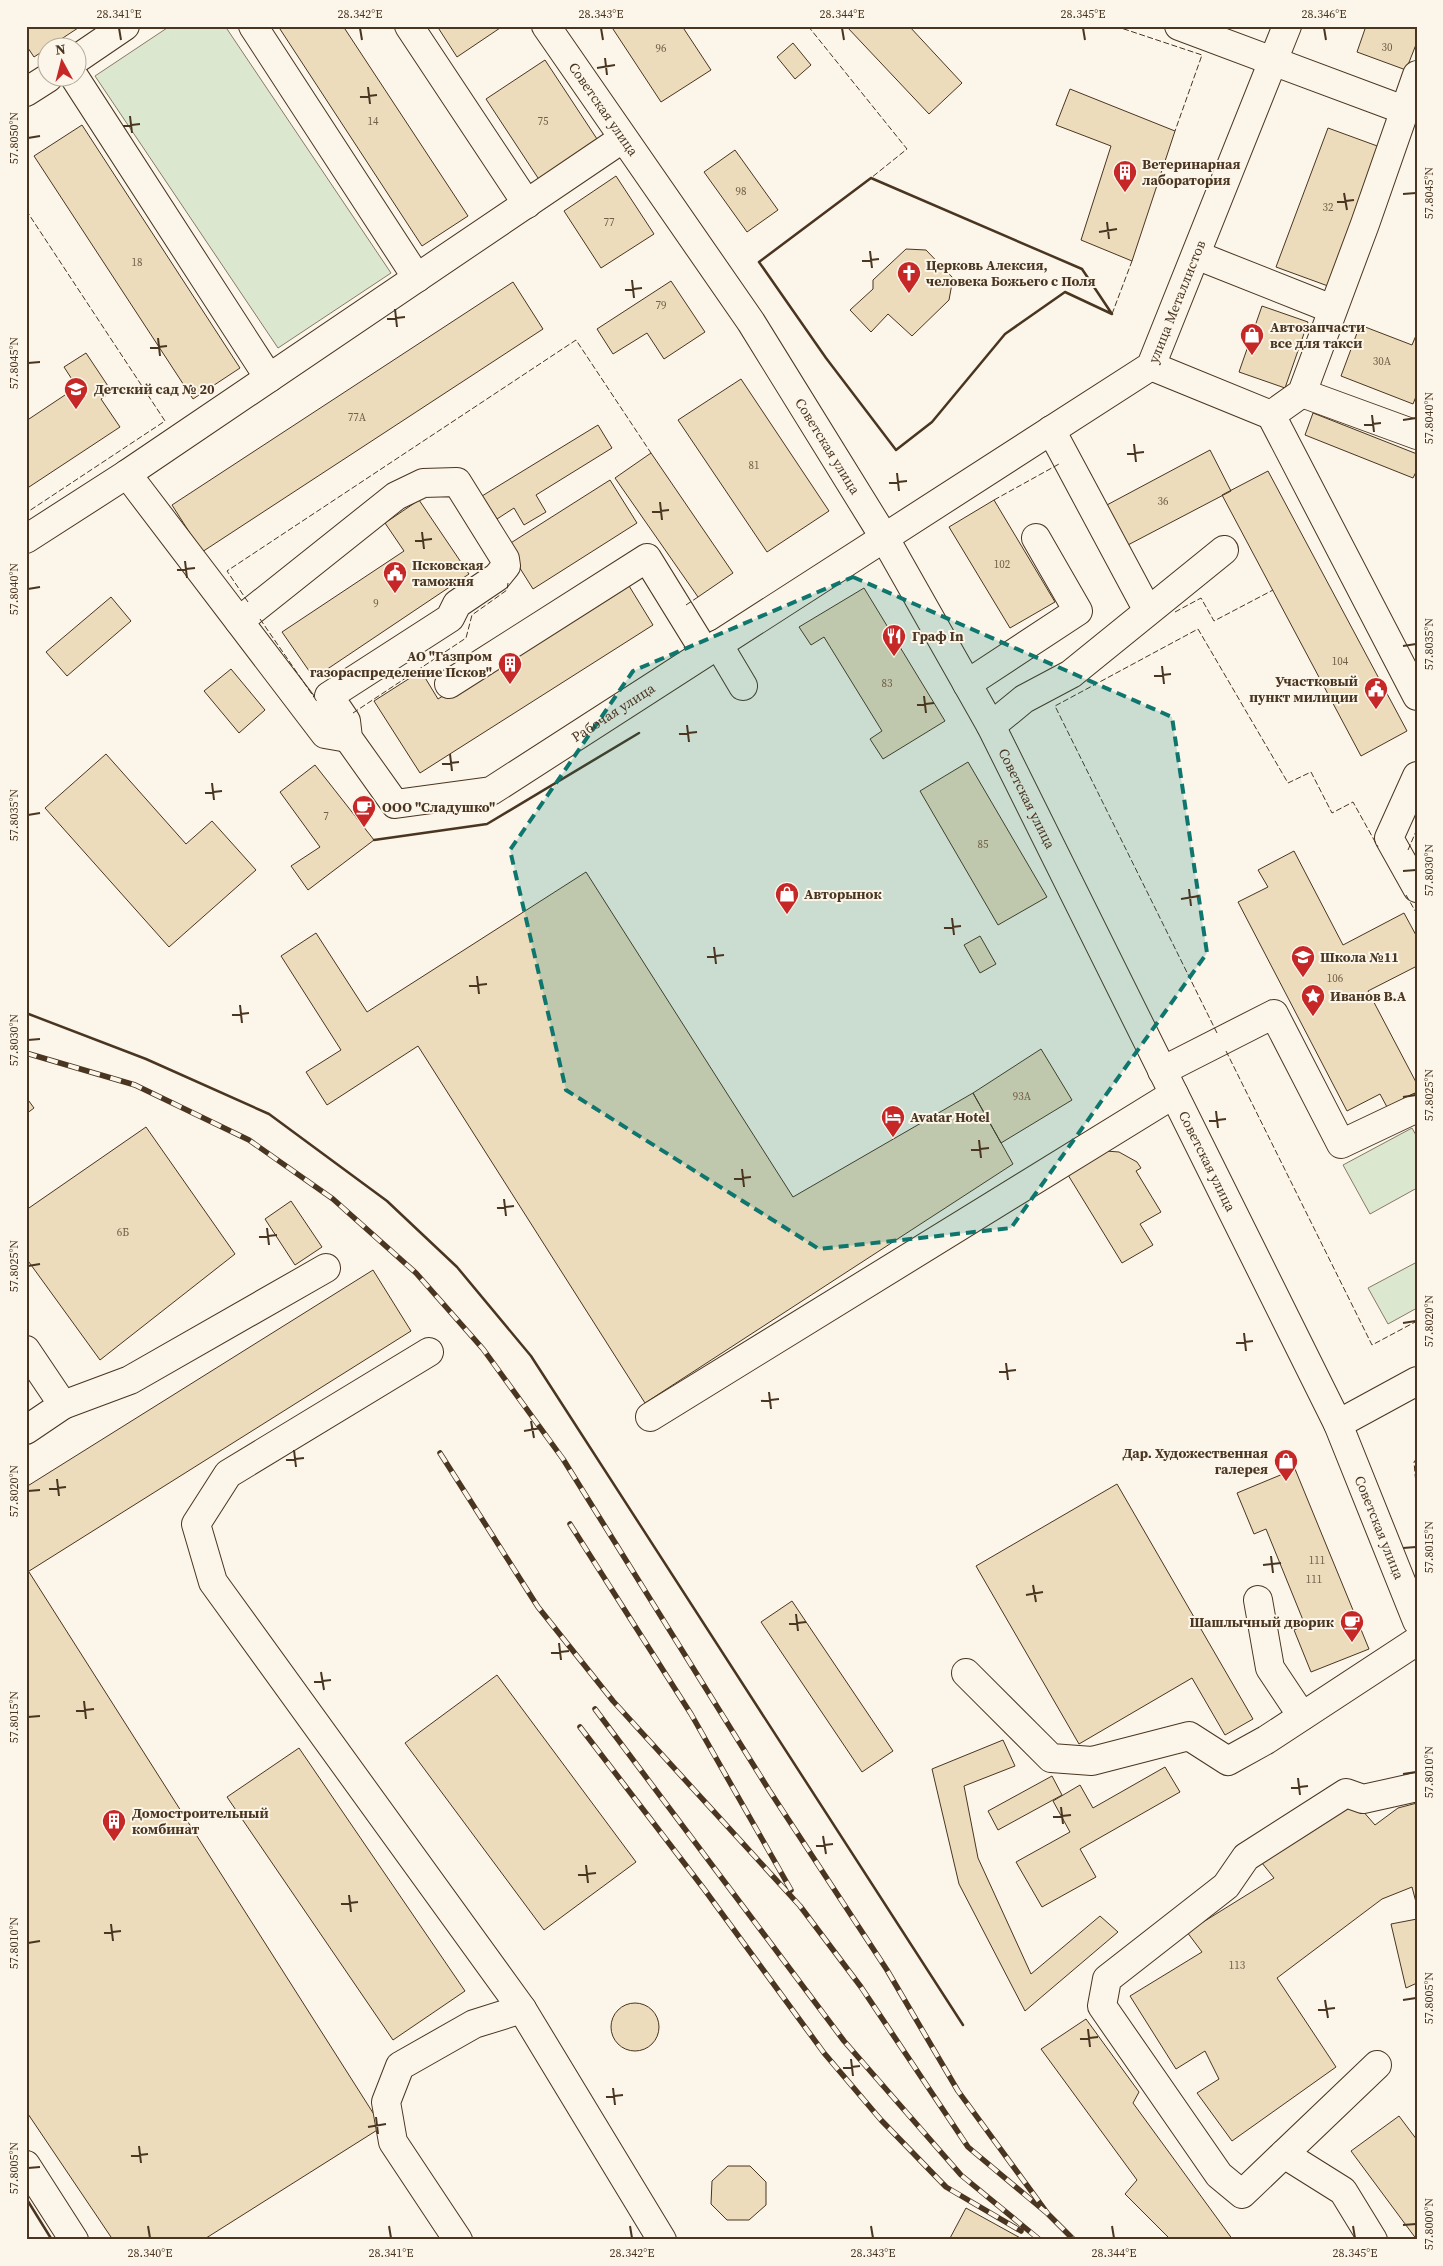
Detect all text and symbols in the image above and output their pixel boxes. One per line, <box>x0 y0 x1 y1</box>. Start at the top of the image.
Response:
text: 28.341°E <box>97 6 141 22</box>
text: 28.342°E <box>338 6 382 22</box>
text: 28.343°E <box>579 6 623 22</box>
text: 28.344°E <box>820 6 864 22</box>
text: 28.345°E <box>1061 6 1105 22</box>
text: 28.346°E <box>1302 6 1346 22</box>
north arrow <box>38 38 88 88</box>
text: N <box>54 39 67 60</box>
house number: 30 <box>1382 40 1393 55</box>
house number: 96 <box>656 41 667 56</box>
street label: Советская улица <box>564 58 644 161</box>
text: 57.8050°N <box>6 112 22 164</box>
house number: 14 <box>368 114 379 129</box>
house number: 75 <box>538 114 549 129</box>
place label: Ветеринарная лаборатория <box>1142 154 1240 190</box>
building icon: Ветеринарная лаборатория <box>1112 159 1138 193</box>
text: 57.8045°N <box>1421 167 1437 219</box>
house number: 98 <box>736 184 747 199</box>
house number: 32 <box>1323 200 1334 215</box>
house number: 77 <box>604 215 615 230</box>
street label: улица Металлистов <box>1143 237 1210 366</box>
house number: 18 <box>132 255 143 270</box>
place label: Церковь Алексия, человека Божьего с Поля <box>926 255 1096 291</box>
church icon: Церковь Алексия, человека Божьего с Поля <box>896 260 922 294</box>
house number: 79 <box>656 298 667 313</box>
place label: Автозапчасти все для такси <box>1270 317 1365 353</box>
shop icon: Автозапчасти все для такси <box>1239 322 1265 356</box>
text: 57.8045°N <box>6 337 22 389</box>
house number: 30А <box>1373 354 1392 369</box>
school or university icon: Детский сад № 20 <box>63 376 89 410</box>
place label: Детский сад № 20 <box>94 379 215 399</box>
text: 57.8040°N <box>1421 392 1437 444</box>
street label: Советская улица <box>790 394 866 499</box>
house number: 77А <box>348 410 367 425</box>
house number: 81 <box>749 458 760 473</box>
house number: 36 <box>1158 494 1169 509</box>
place label: Псковская таможня <box>412 555 484 591</box>
house number: 102 <box>994 557 1011 572</box>
public building icon: Псковская таможня <box>382 560 408 594</box>
text: 57.8040°N <box>6 563 22 615</box>
house number: 9 <box>373 596 379 611</box>
text: 57.8035°N <box>1421 618 1437 670</box>
restaurant icon: Граф In <box>881 623 907 657</box>
place label: Граф In <box>912 626 964 646</box>
place label: АО "Газпром газораспределение Псков" <box>310 646 492 682</box>
building icon: АО "Газпром газораспределение Псков" <box>497 651 523 685</box>
house number: 104 <box>1332 654 1349 669</box>
place label: Участковый пункт милиции <box>1249 671 1358 707</box>
house number: 83 <box>882 676 893 691</box>
public building icon: Участковый пункт милиции <box>1363 676 1389 710</box>
street label: Рабочая улица <box>567 678 659 747</box>
street label: Советская улица <box>994 745 1061 853</box>
text: 57.8035°N <box>6 789 22 841</box>
cafe icon: ООО "Сладушко" <box>351 794 377 828</box>
place label: ООО "Сладушко" <box>382 797 495 817</box>
house number: 7 <box>323 809 329 824</box>
house number: 85 <box>978 837 989 852</box>
text: 57.8030°N <box>1421 844 1437 896</box>
shop icon: Авторынок <box>774 881 800 915</box>
place label: Авторынок <box>804 884 882 904</box>
school or university icon: Школа №11 <box>1290 944 1316 978</box>
place label: Школа №11 <box>1320 947 1399 967</box>
house number: 106 <box>1327 971 1344 986</box>
place icon: Иванов В.А <box>1300 983 1326 1017</box>
place label: Иванов В.А <box>1330 986 1407 1006</box>
text: 57.8030°N <box>6 1014 22 1066</box>
text: 57.8025°N <box>1421 1069 1437 1121</box>
house number: 93А <box>1013 1089 1032 1104</box>
hotel icon: Avatar Hotel <box>880 1104 906 1138</box>
place label: Avatar Hotel <box>910 1107 990 1127</box>
street label: Советская улица <box>1174 1107 1241 1216</box>
house number: 6Б <box>117 1225 129 1240</box>
text: 57.8025°N <box>6 1240 22 1292</box>
text: 57.8020°N <box>1421 1295 1437 1347</box>
place label: Дар. Художественная галерея <box>1122 1443 1268 1479</box>
shop icon: Дар. Художественная галерея <box>1273 1448 1299 1482</box>
text: 57.8020°N <box>6 1465 22 1517</box>
street label: Советская улица <box>1350 1473 1410 1583</box>
text: 57.8015°N <box>1421 1521 1437 1573</box>
house number: 111 <box>1309 1553 1325 1568</box>
house number: 111 <box>1306 1572 1322 1587</box>
cafe icon: Шашлычный дворик <box>1339 1609 1365 1643</box>
place label: Шашлычный дворик <box>1189 1612 1335 1632</box>
text: 57.8015°N <box>6 1691 22 1743</box>
text: 57.8010°N <box>1421 1746 1437 1798</box>
place label: Домостроительный комбинат <box>132 1803 269 1839</box>
building icon: Домостроительный комбинат <box>101 1808 127 1842</box>
text: 57.8010°N <box>6 1917 22 1969</box>
house number: 113 <box>1229 1958 1246 1973</box>
text: 57.8005°N <box>1421 1972 1437 2024</box>
text: 57.8005°N <box>6 2142 22 2194</box>
text: 57.8000°N <box>1421 2198 1437 2250</box>
text: 28.340°E <box>128 2245 172 2261</box>
text: 28.341°E <box>369 2245 413 2261</box>
text: 28.342°E <box>610 2245 654 2261</box>
text: 28.343°E <box>851 2245 895 2261</box>
text: 28.344°E <box>1092 2245 1136 2261</box>
text: 28.345°E <box>1333 2245 1377 2261</box>

